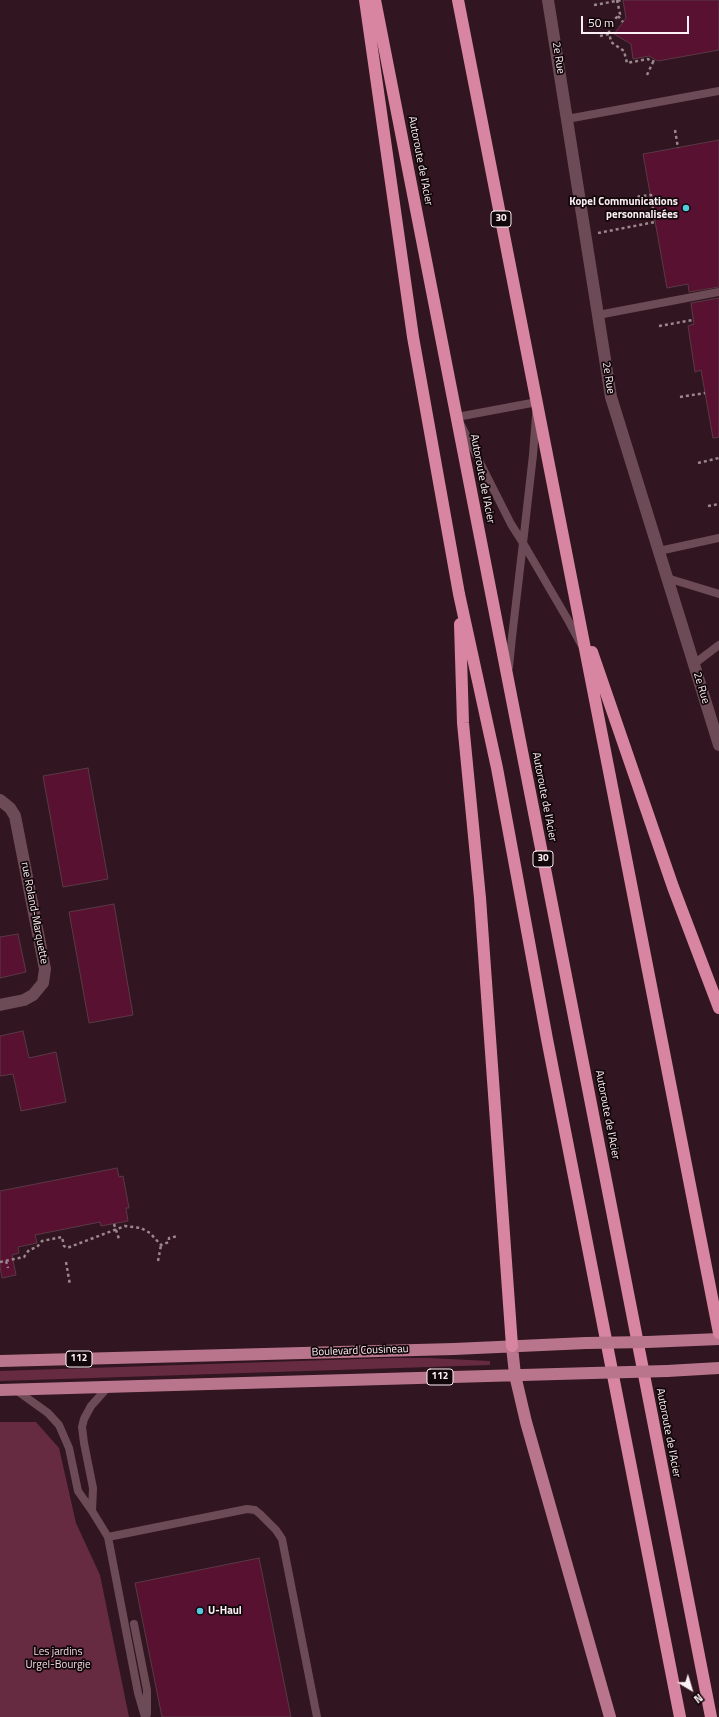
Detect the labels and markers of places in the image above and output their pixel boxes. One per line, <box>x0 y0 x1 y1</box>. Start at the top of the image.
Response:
place label: Kopel Communications personnalisées <box>569 195 678 221</box>
marker: Kopel Communications personnalisées <box>681 203 691 213</box>
place label: U-Haul <box>208 1604 242 1618</box>
marker: U-Haul <box>195 1606 205 1616</box>

